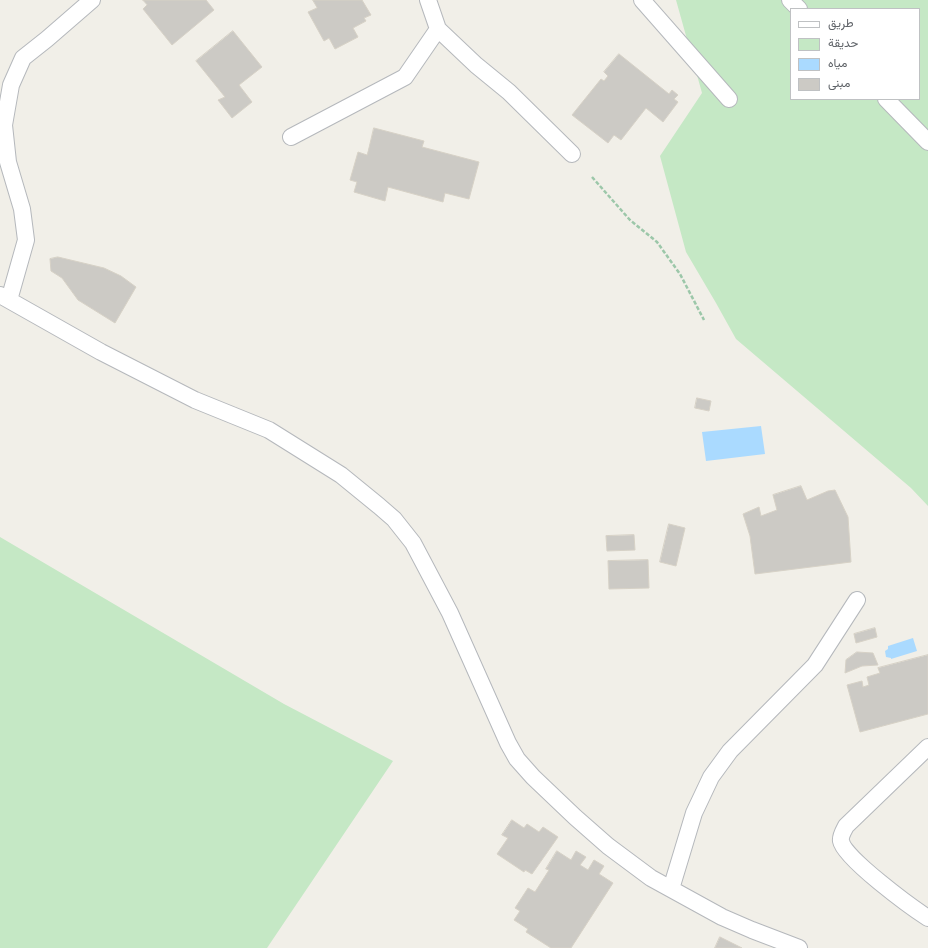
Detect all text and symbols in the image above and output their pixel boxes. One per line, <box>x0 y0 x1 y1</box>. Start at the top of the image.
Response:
legend <box>790 8 920 100</box>
text: طريق <box>828 16 853 30</box>
text: حديقة <box>828 36 858 50</box>
text: مياه <box>828 56 847 70</box>
text: مبنى <box>828 76 850 90</box>

